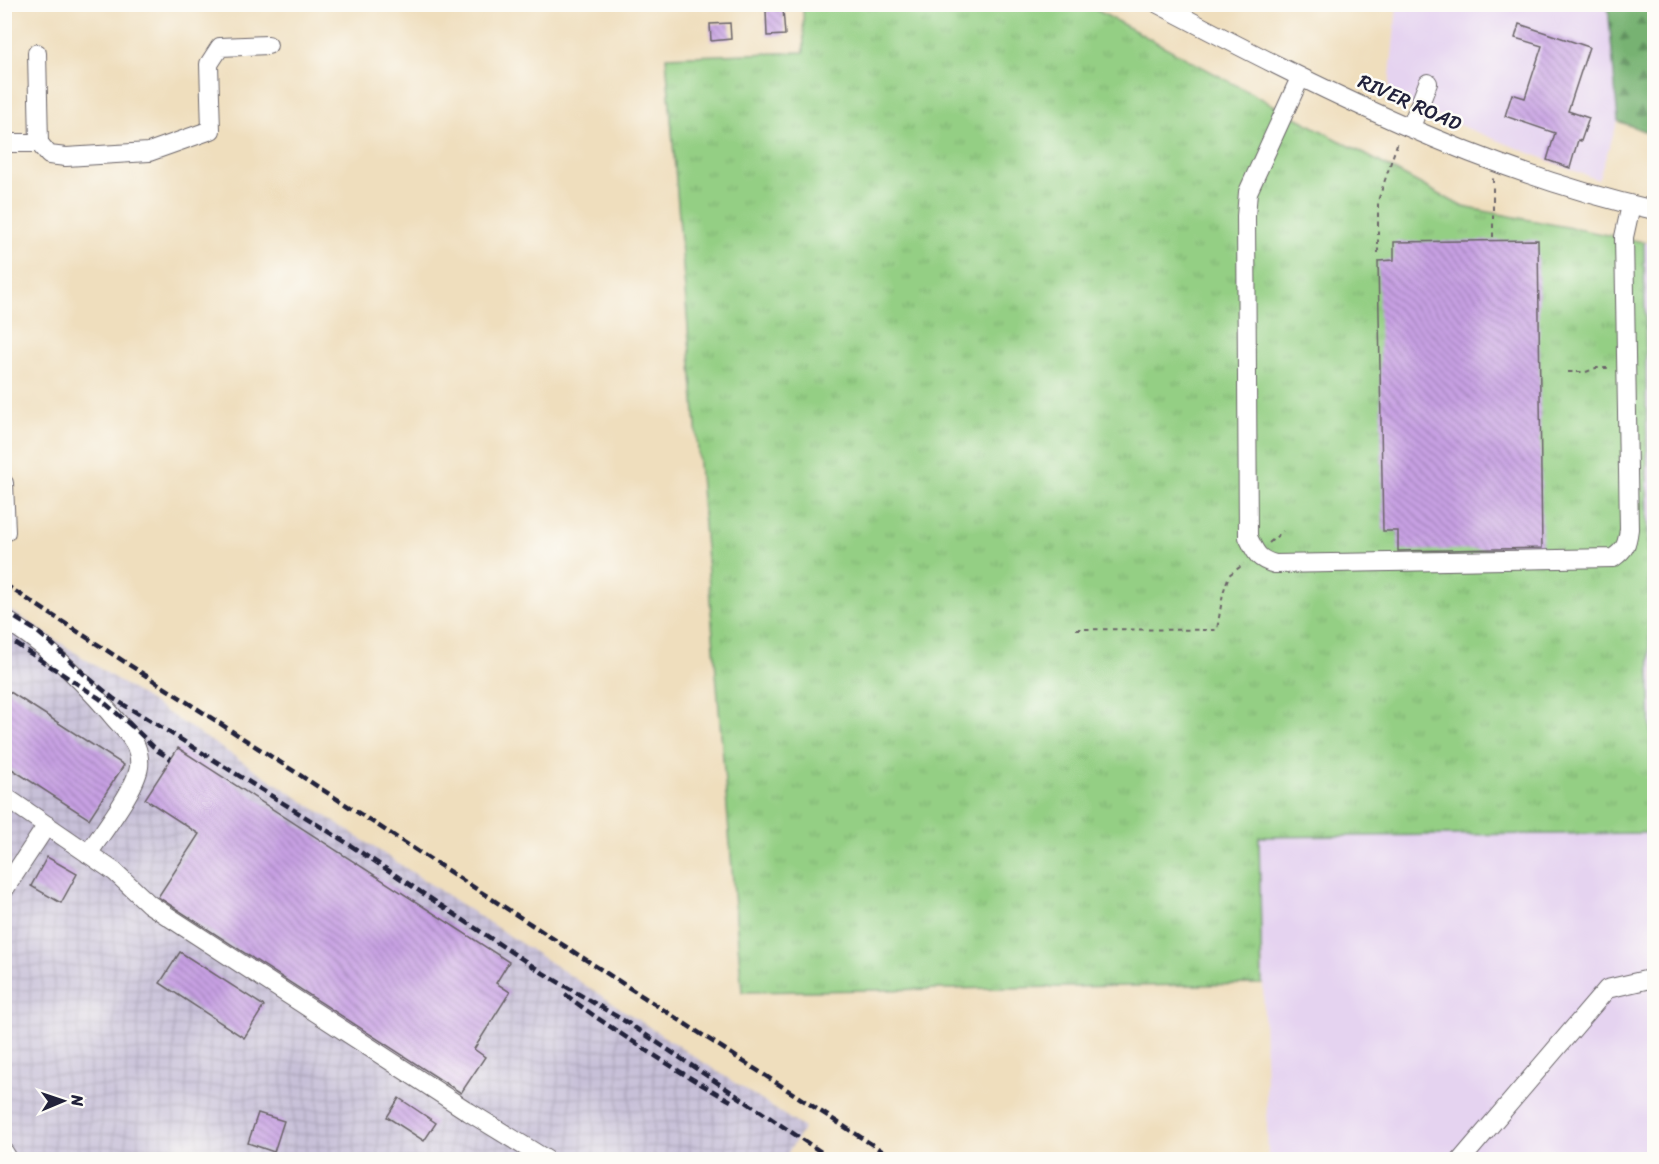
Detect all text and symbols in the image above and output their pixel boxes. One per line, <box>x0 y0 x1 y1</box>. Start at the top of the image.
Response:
street label: RIVER ROAD <box>1352 64 1467 141</box>
north arrow <box>33 1071 93 1131</box>
text: N <box>63 1093 92 1107</box>

